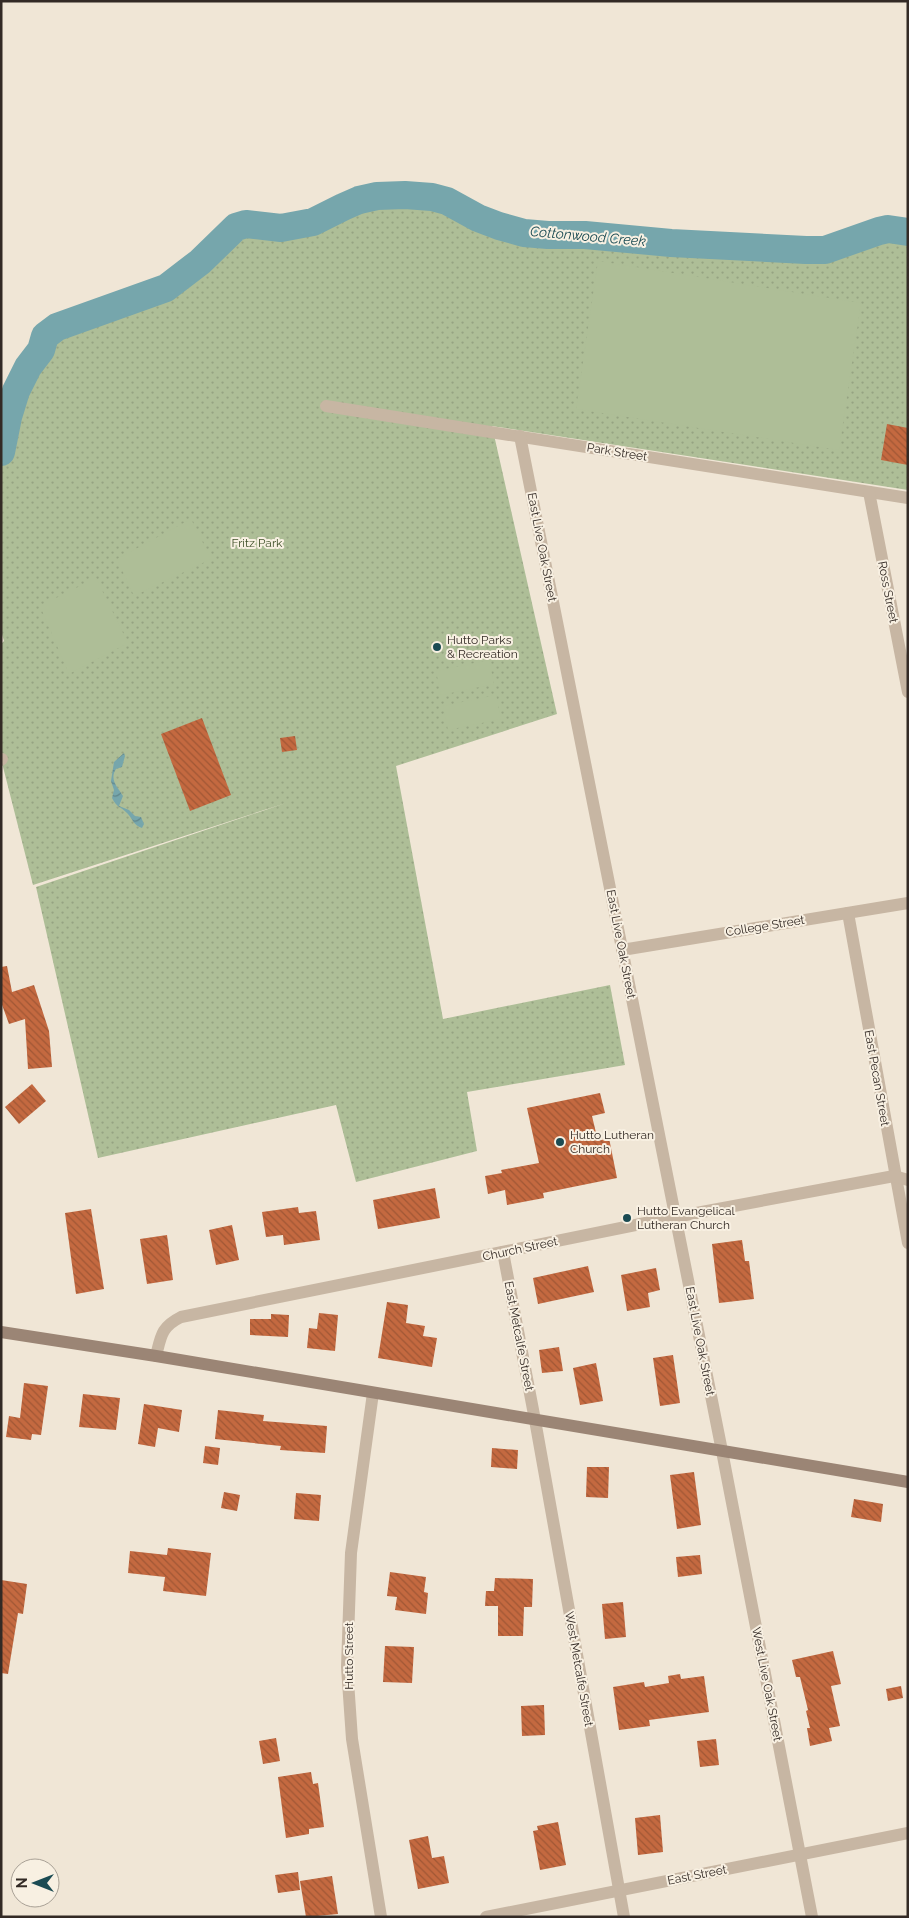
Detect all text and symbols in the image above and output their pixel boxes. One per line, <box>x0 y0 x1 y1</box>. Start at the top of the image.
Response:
water label: Cottonwood Creek <box>529 223 647 249</box>
street label: Park Street <box>586 440 648 464</box>
street label: East Live Oak Street <box>525 491 559 603</box>
park label: Fritz Park <box>232 536 283 550</box>
street label: Ross Street <box>875 560 901 624</box>
place label: Hutto Parks & Recreation <box>447 633 518 661</box>
marker: Hutto Parks & Recreation <box>431 641 443 653</box>
street label: East Live Oak Street <box>604 888 638 1000</box>
street label: College Street <box>725 913 805 939</box>
street label: East Pecan Street <box>862 1029 892 1127</box>
place label: Hutto Lutheran Church <box>570 1128 654 1156</box>
marker: Hutto Lutheran Church <box>554 1136 566 1148</box>
place label: Hutto Evangelical Lutheran Church <box>637 1204 735 1232</box>
marker: Hutto Evangelical Lutheran Church <box>621 1212 633 1224</box>
street label: Church Street <box>481 1234 559 1264</box>
street label: East Metcalfe Street <box>501 1280 537 1392</box>
street label: East Live Oak Street <box>683 1285 717 1397</box>
street label: West Metcalfe Street <box>562 1610 596 1728</box>
street label: Hutto Street <box>342 1622 356 1690</box>
street label: West Live Oak Street <box>749 1626 785 1742</box>
north arrow <box>10 1858 60 1908</box>
street label: East Street <box>666 1862 728 1888</box>
text: N <box>14 1878 30 1888</box>

